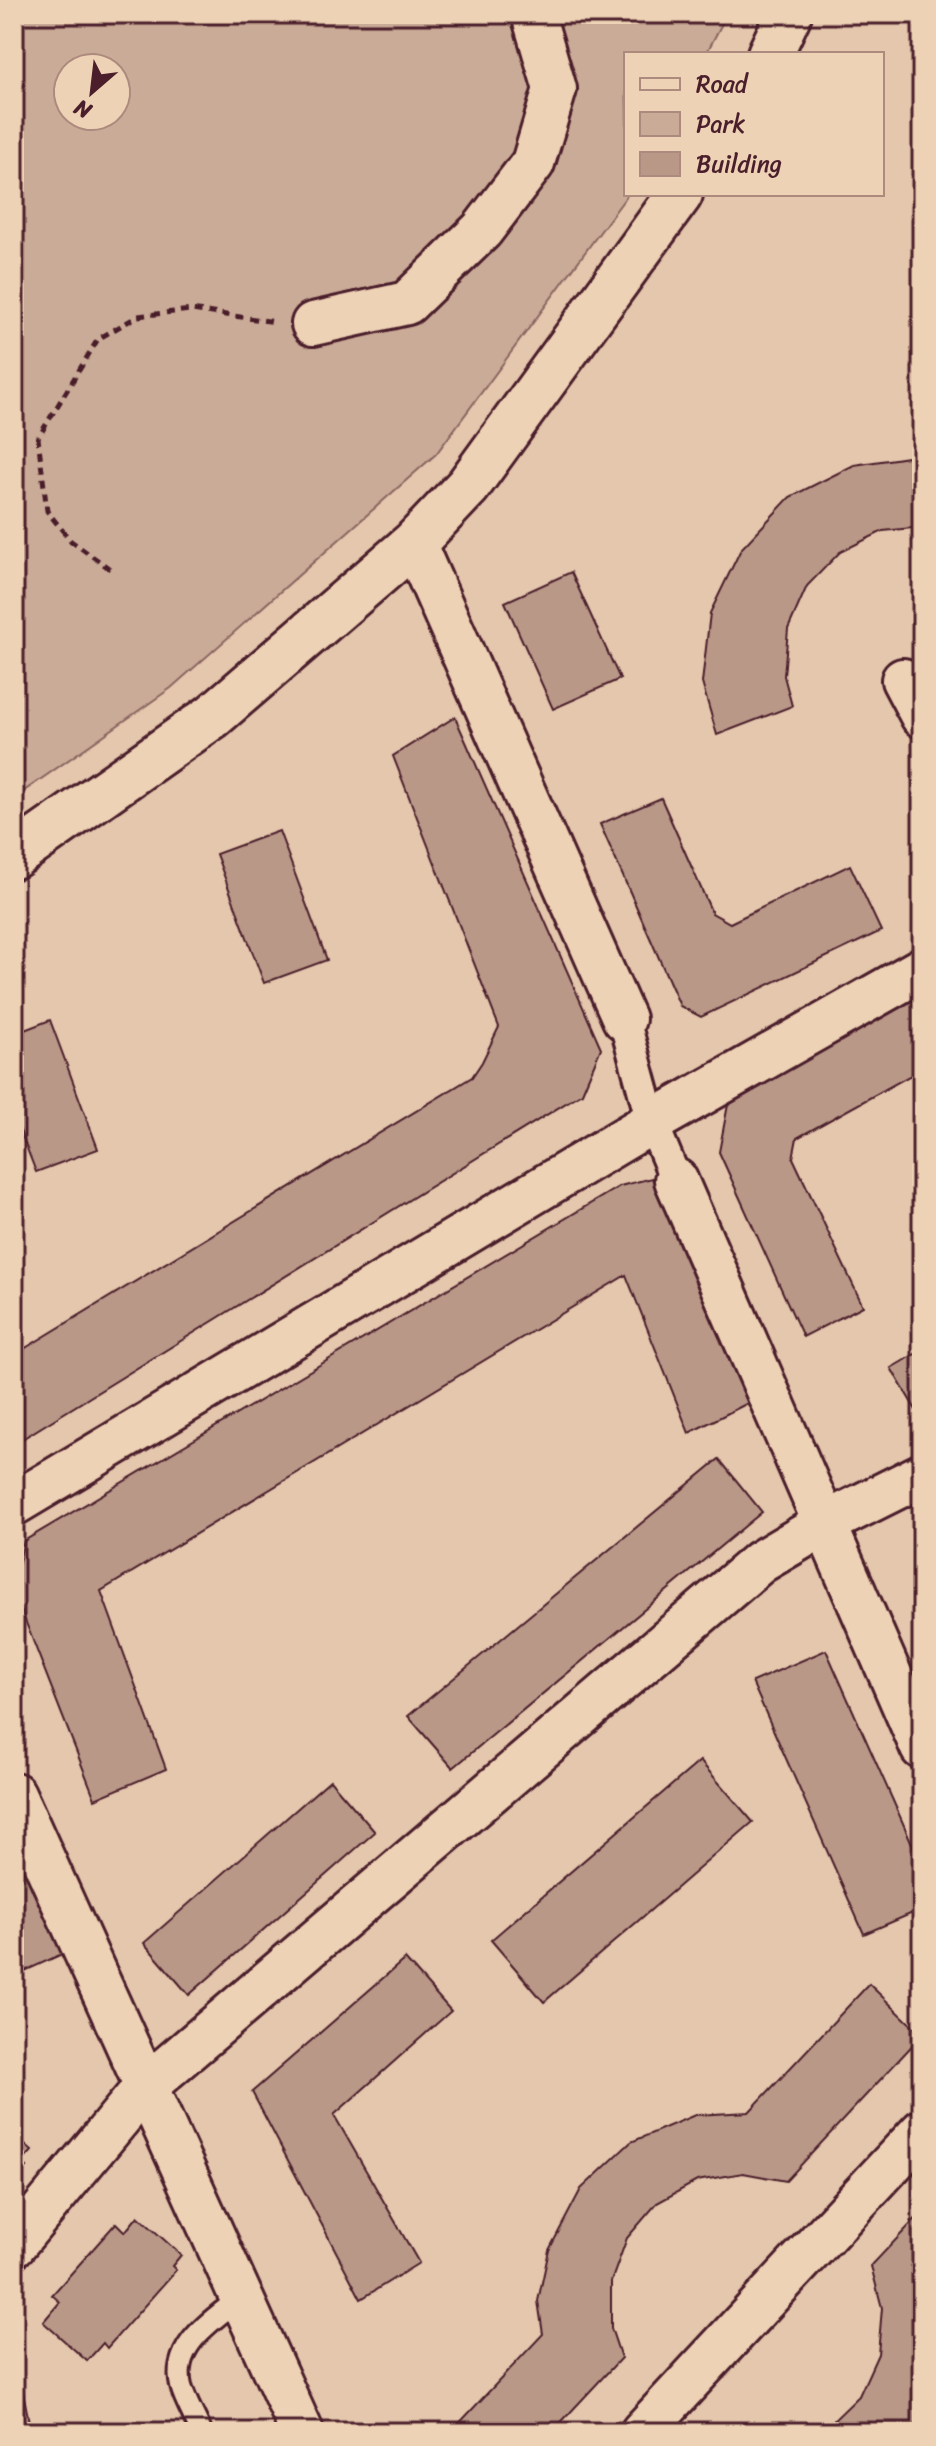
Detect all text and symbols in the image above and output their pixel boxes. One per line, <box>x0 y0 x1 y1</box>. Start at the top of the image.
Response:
north arrow <box>52 52 132 132</box>
legend <box>624 52 884 196</box>
text: Road <box>696 63 750 105</box>
text: N <box>66 88 100 130</box>
text: Park <box>696 103 745 145</box>
text: Building <box>696 143 782 185</box>

